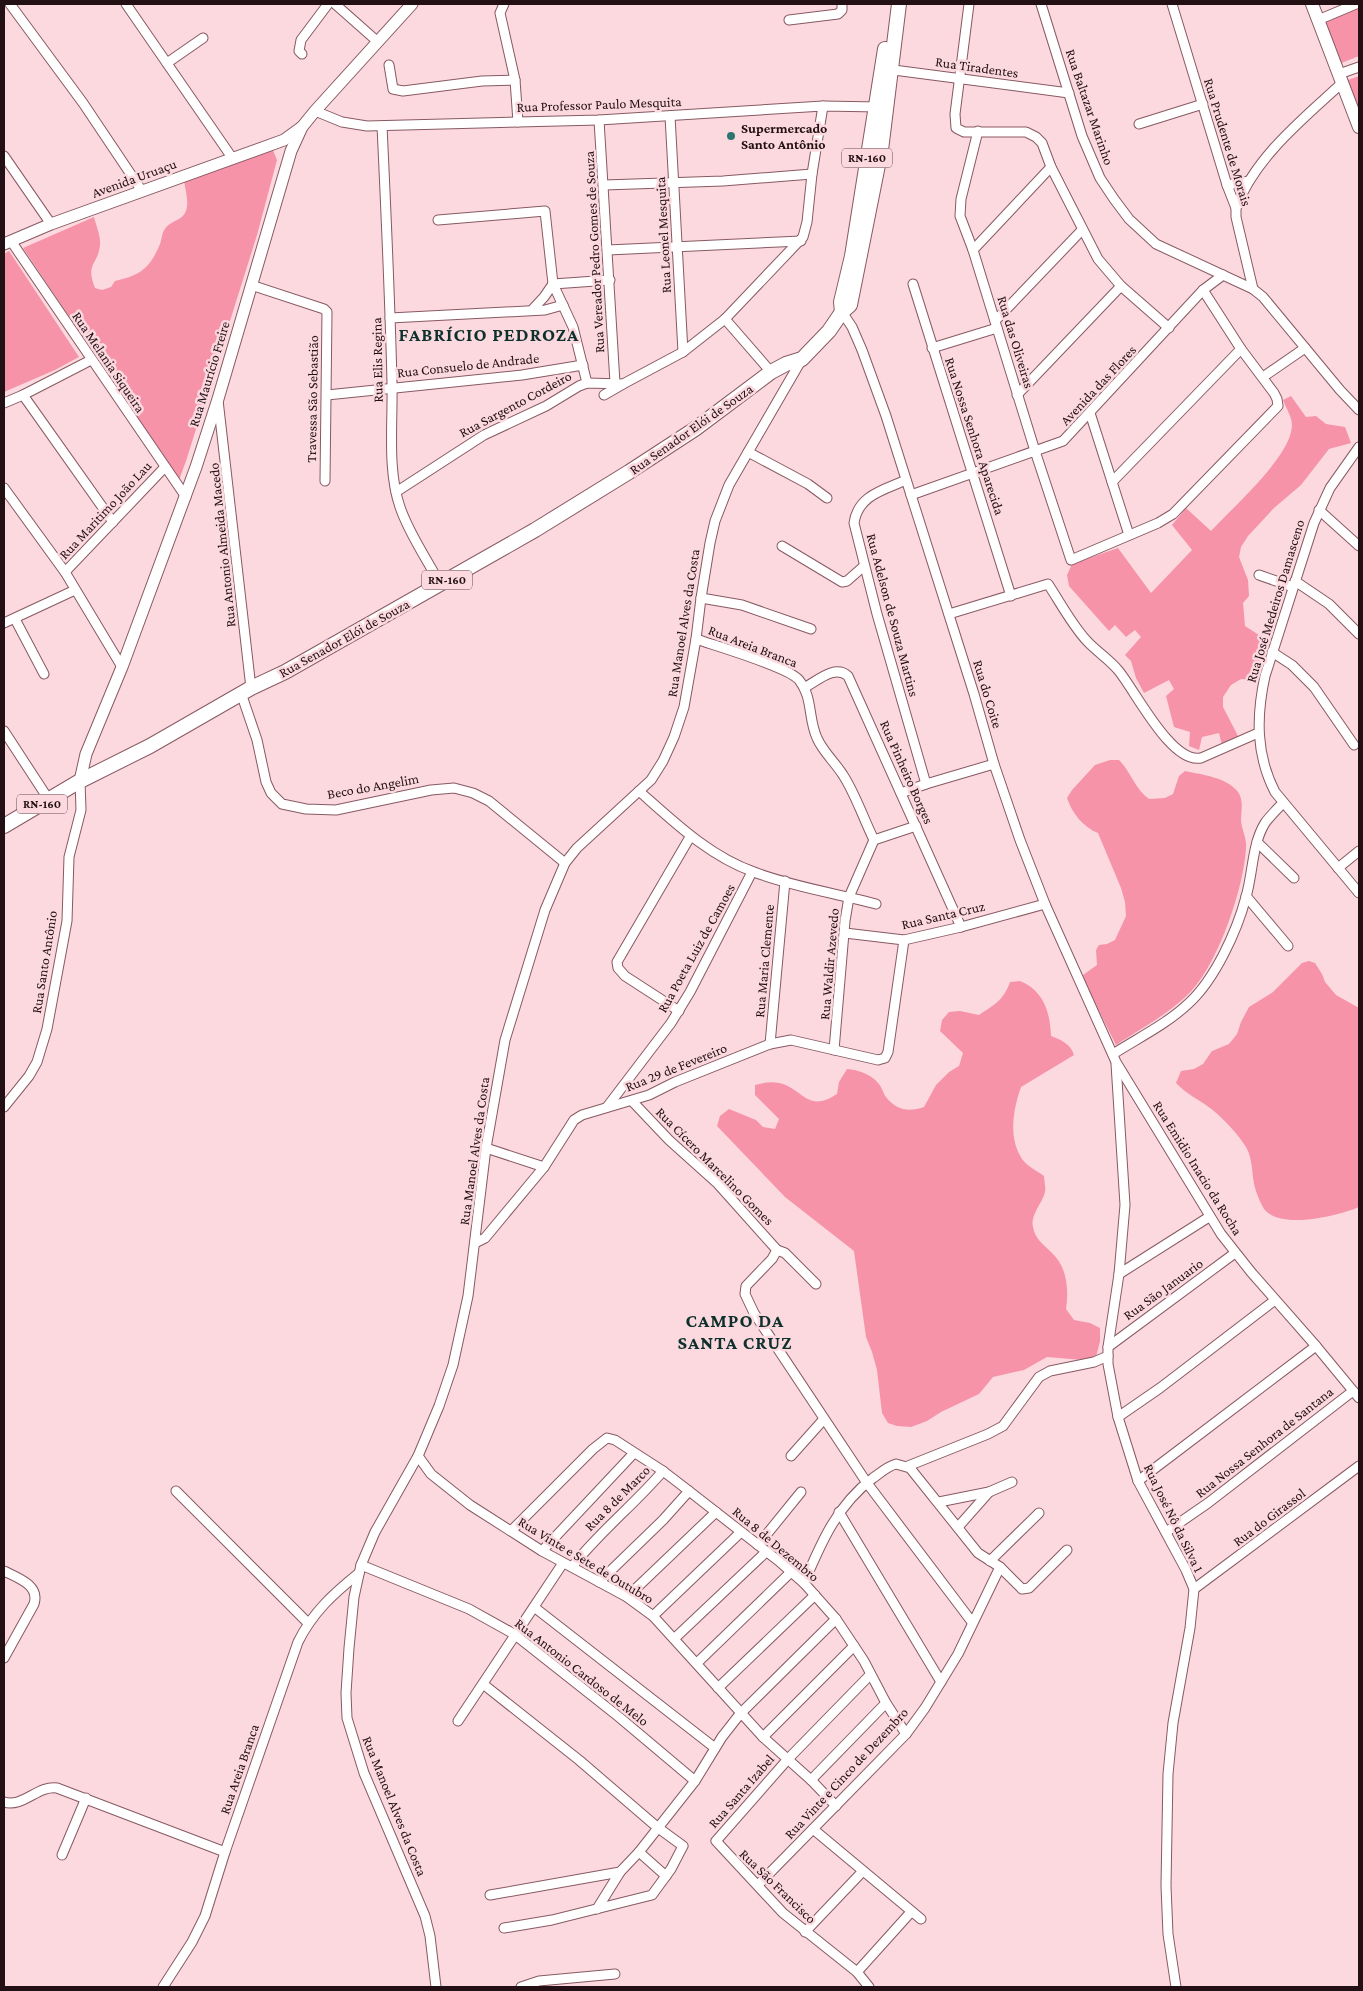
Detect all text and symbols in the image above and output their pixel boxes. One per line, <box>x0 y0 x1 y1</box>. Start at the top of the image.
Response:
street label: Rua Baltazar Marinho <box>1063 47 1117 167</box>
street label: Rua Tiradentes <box>934 53 1020 81</box>
street label: Rua Prudente de Morais <box>1201 76 1255 208</box>
street label: Rua Professor Paulo Mesquita <box>516 93 682 115</box>
place label: Supermercado Santo Antônio <box>741 120 827 152</box>
marker: Supermercado Santo Antônio <box>725 130 737 142</box>
road number: RN-160 <box>842 148 892 168</box>
street label: Rua Vereador Pedro Gomes de Souza <box>581 150 607 353</box>
street label: Avenida Uruaçu <box>89 155 179 201</box>
street label: Rua Leonel Mesquita <box>652 176 674 294</box>
street label: Rua das Oliveiras <box>994 294 1038 390</box>
street label: Rua Melania Siqueira <box>69 309 149 416</box>
street label: Rua Elis Regina <box>368 317 386 403</box>
street label: Rua Maurício Freire <box>185 319 233 429</box>
district label: FABRÍCIO PEDROZA <box>399 324 579 345</box>
street label: Travessa São Sebastião <box>303 335 321 463</box>
street label: Avenida das Flores <box>1057 342 1139 428</box>
street label: Rua Consuelo de Andrade <box>396 350 540 380</box>
street label: Rua Nossa Senhora Aparecida <box>942 355 1008 517</box>
street label: Rua Sargento Cordeiro <box>456 368 574 440</box>
street label: Rua Senador Elói de Souza <box>626 380 756 478</box>
street label: Rua Maritimo João Lau <box>55 457 155 562</box>
street label: Rua Antonio Almeida Macedo <box>205 462 239 628</box>
street label: Rua José Medeiros Damasceno <box>1243 518 1307 684</box>
street label: Rua Adelson de Souza Martins <box>863 532 923 698</box>
street label: Rua Manoel Alves da Costa <box>663 547 703 698</box>
road number: RN-160 <box>422 570 472 590</box>
street label: Rua Senador Elói de Souza <box>276 595 412 681</box>
street label: Rua Areia Branca <box>706 622 800 671</box>
street label: Rua do Coite <box>970 658 1006 730</box>
street label: Rua Pinheiro Borges <box>877 718 937 826</box>
street label: Beco do Angelim <box>326 770 420 802</box>
road number: RN-160 <box>17 794 67 814</box>
street label: Rua Poeta Luiz de Camoes <box>654 881 738 1015</box>
street label: Rua Santa Cruz <box>900 898 986 932</box>
street label: Rua Maria Clemente <box>751 904 777 1018</box>
street label: Rua Waldir Azevedo <box>816 907 842 1020</box>
street label: Rua Santo Antônio <box>28 909 60 1015</box>
street label: Rua 29 de Fevereiro <box>623 1039 729 1095</box>
street label: Rua Manoel Alves da Costa <box>456 1075 492 1226</box>
street label: Rua Emidio Inacio da Rocha <box>1150 1098 1246 1239</box>
street label: Rua Cícero Marcelino Gomes <box>653 1104 777 1228</box>
street label: Rua São Januario <box>1120 1255 1206 1323</box>
district label: CAMPO DA SANTA CRUZ <box>678 1310 793 1353</box>
street label: Rua Nossa Senhora de Santana <box>1192 1383 1337 1501</box>
street label: Rua José Nô da Silva 1 <box>1141 1461 1207 1575</box>
street label: Rua 8 de Marco <box>581 1462 653 1534</box>
street label: Rua do Girassol <box>1230 1484 1309 1549</box>
street label: Rua 8 de Dezembro <box>729 1503 823 1585</box>
street label: Rua Vinte e Sete de Outubro <box>515 1513 657 1607</box>
street label: Rua Antonio Cardoso de Melo <box>512 1615 652 1729</box>
street label: Rua Vinte e Cinco de Dezembro <box>781 1704 911 1842</box>
street label: Rua Areia Branca <box>216 1721 262 1816</box>
street label: Rua Manoel Alves da Costa <box>360 1734 431 1879</box>
street label: Rua Santa Izabel <box>705 1751 777 1831</box>
street label: Rua São Francisco <box>737 1846 820 1926</box>

